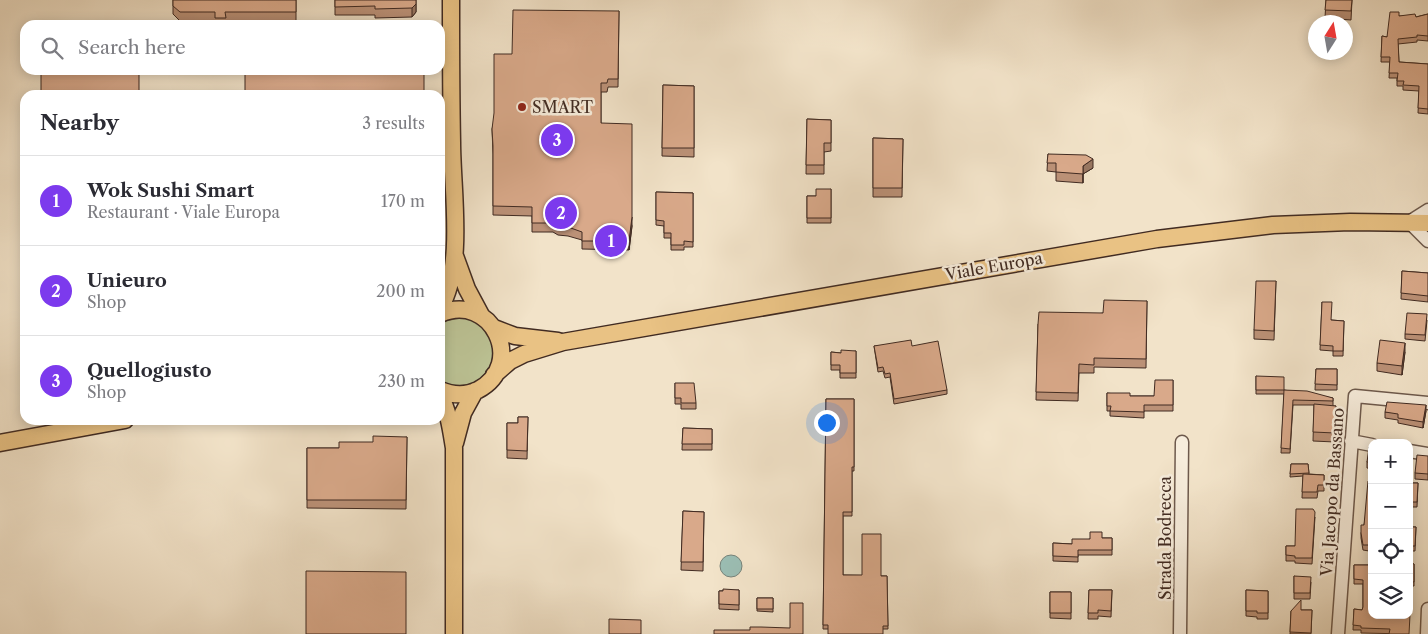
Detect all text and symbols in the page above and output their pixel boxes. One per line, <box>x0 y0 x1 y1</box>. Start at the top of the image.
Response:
north arrow <box>1308 15 1353 60</box>
search box <box>20 20 445 75</box>
icon: search <box>38 34 66 62</box>
text: Search here <box>78 36 186 59</box>
place label: SMART <box>532 97 593 117</box>
marker: SMART <box>516 101 528 113</box>
text: Nearby <box>40 110 119 135</box>
text: 3 results <box>362 113 425 133</box>
pin: 3 <box>541 121 573 159</box>
text: Wok Sushi Smart <box>87 179 254 202</box>
text: 1 <box>52 191 60 211</box>
text: 170 m <box>381 191 425 211</box>
pin: 2 <box>545 194 577 232</box>
text: Restaurant · Viale Europa <box>87 202 280 222</box>
pin: 1 <box>595 222 627 260</box>
street label: Viale Europa <box>943 248 1045 285</box>
text: Unieuro <box>87 269 167 292</box>
text: 2 <box>51 281 61 301</box>
text: 200 m <box>376 281 425 301</box>
text: Shop <box>87 292 126 312</box>
text: Quellogiusto <box>87 359 212 382</box>
text: 3 <box>51 371 61 391</box>
text: 230 m <box>378 371 425 391</box>
text: Shop <box>87 382 126 402</box>
street label: Via Jacopo da Bassano <box>1316 407 1348 578</box>
your location <box>814 410 840 436</box>
map controls <box>1368 439 1413 619</box>
button: + <box>1368 439 1413 484</box>
street label: Strada Bodrecca <box>1155 475 1175 600</box>
button: − <box>1368 484 1413 529</box>
button: locate <box>1368 529 1413 574</box>
button: layers <box>1368 574 1413 619</box>

